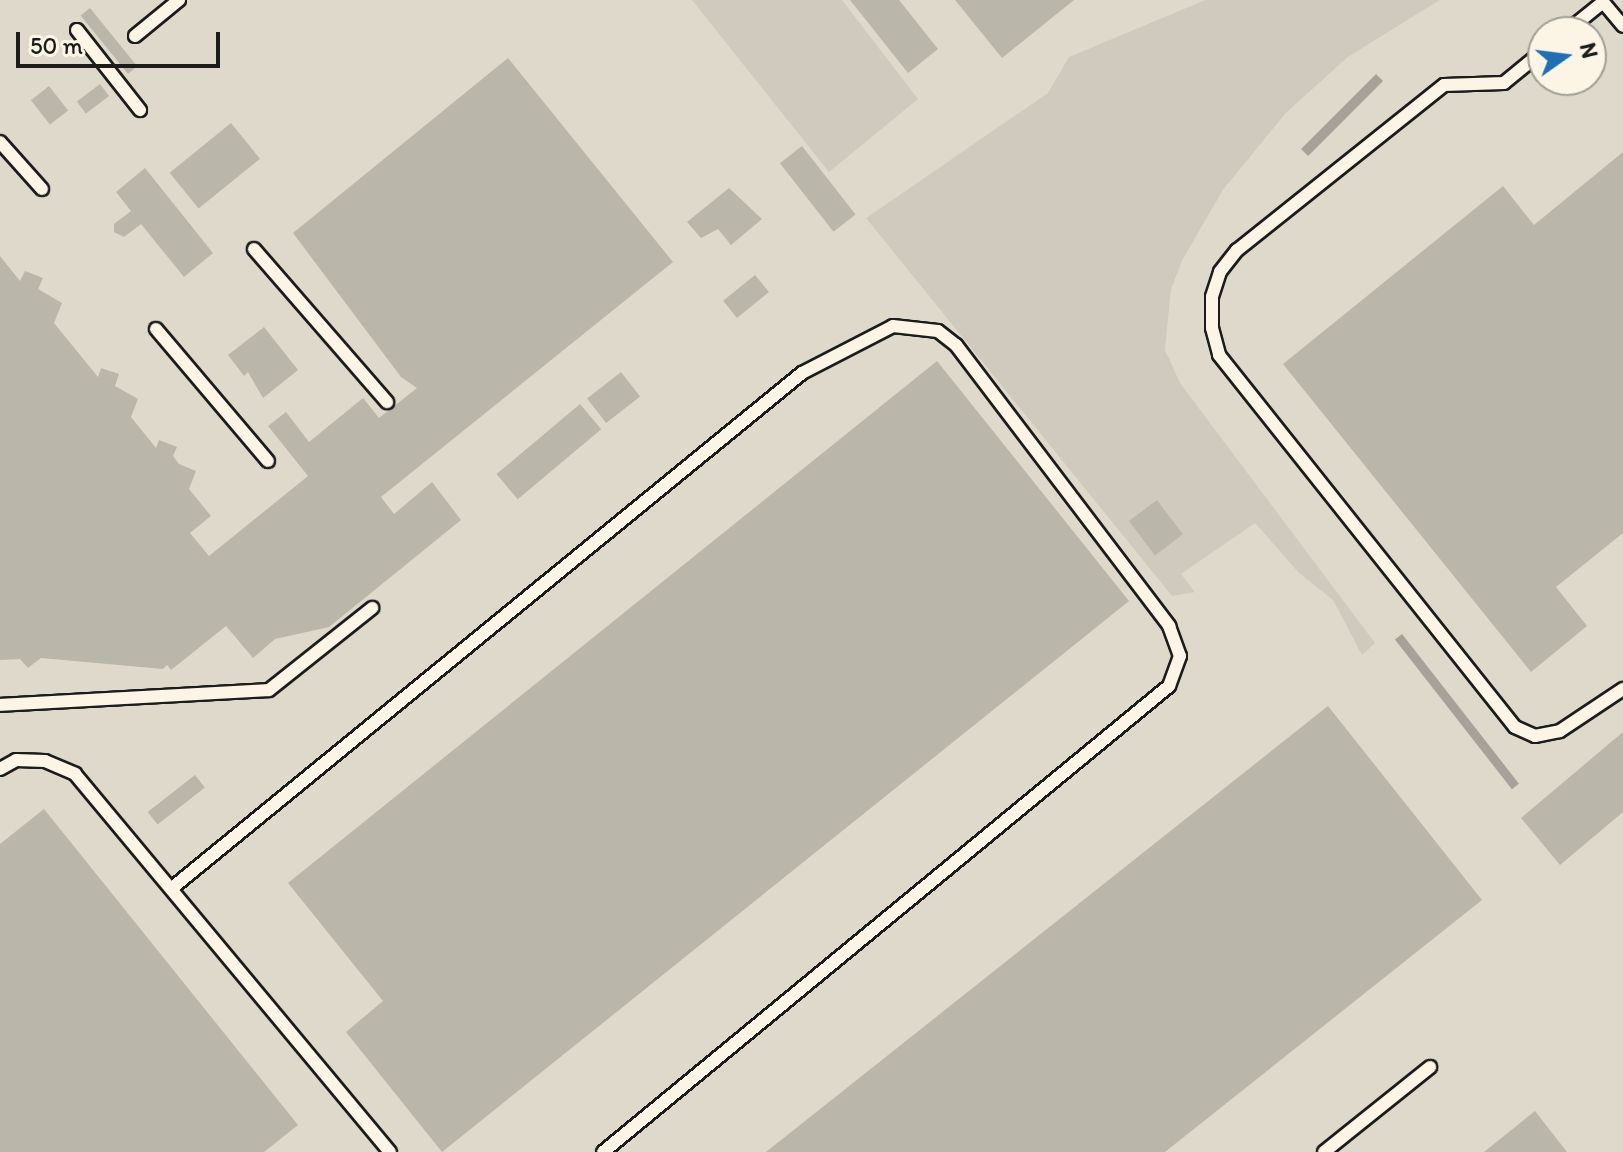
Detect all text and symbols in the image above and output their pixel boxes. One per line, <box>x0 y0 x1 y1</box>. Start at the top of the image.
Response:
scale bar <box>20 16 224 66</box>
north arrow <box>1527 16 1607 96</box>
text: 50 m <box>30 31 83 60</box>
text: N <box>1574 40 1604 61</box>

